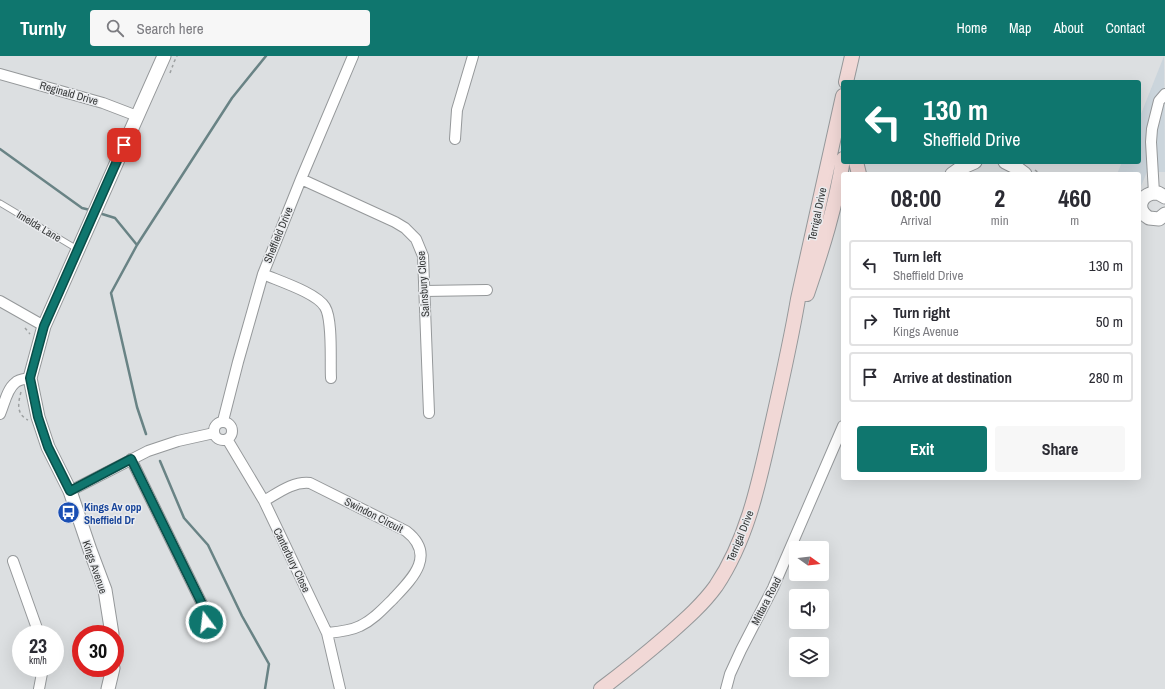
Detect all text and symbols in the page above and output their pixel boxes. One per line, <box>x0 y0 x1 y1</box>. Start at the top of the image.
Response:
search box <box>90 10 370 46</box>
text: Turnly <box>20 15 66 41</box>
icon: search <box>104 17 126 39</box>
text: Search here <box>136 18 204 39</box>
text: Home <box>956 19 987 37</box>
text: Map <box>1009 19 1031 37</box>
text: About <box>1053 19 1083 37</box>
text: Contact <box>1105 19 1145 37</box>
street label: Reginald Drive <box>38 78 100 108</box>
text: 130 m <box>923 91 988 129</box>
icon: left <box>857 96 909 148</box>
text: Sheffield Drive <box>923 127 1020 152</box>
pin <box>107 128 141 162</box>
icon: arrive <box>113 134 135 156</box>
text: 08:00 <box>891 182 941 214</box>
text: 2 <box>994 182 1005 214</box>
text: 460 <box>1058 182 1091 214</box>
street label: Terrigal Drive <box>805 186 829 242</box>
street label: Sheffield Drive <box>260 205 296 265</box>
street label: Imelda Lane <box>14 207 64 245</box>
text: Arrival <box>901 212 931 229</box>
text: min <box>991 212 1009 229</box>
text: m <box>1070 212 1079 229</box>
text: Turn left <box>893 246 941 267</box>
street label: Sainsbury Close <box>414 250 432 318</box>
icon: left <box>859 254 881 276</box>
text: 130 m <box>1089 255 1123 276</box>
text: Sheffield Drive <box>893 267 963 284</box>
text: Turn right <box>893 302 950 323</box>
icon: right <box>859 310 881 332</box>
text: 50 m <box>1096 311 1123 332</box>
text: Kings Avenue <box>893 323 959 340</box>
icon: arrive <box>859 366 881 388</box>
text: Arrive at destination <box>893 367 1012 388</box>
text: 280 m <box>1089 367 1123 388</box>
button: Exit <box>857 426 987 472</box>
button: Share <box>995 426 1125 472</box>
street label: Swindon Circuit <box>342 494 406 536</box>
bus stop icon: Kings Av opp Sheffield Dr <box>55 500 81 526</box>
place label: Kings Av opp Sheffield Dr <box>84 500 142 527</box>
street label: Terrigal Drive <box>723 508 757 564</box>
street label: Canterbury Close <box>270 525 314 595</box>
street label: Kings Avenue <box>79 538 111 596</box>
north arrow <box>789 541 829 581</box>
map controls <box>789 541 829 677</box>
street label: Mittara Road <box>748 575 784 627</box>
button: sound <box>789 589 829 629</box>
position arrow <box>185 601 227 643</box>
speed limit sign: 30 <box>72 625 124 677</box>
text: 23 <box>29 632 47 659</box>
button: layers <box>789 637 829 677</box>
text: km/h <box>29 654 47 667</box>

